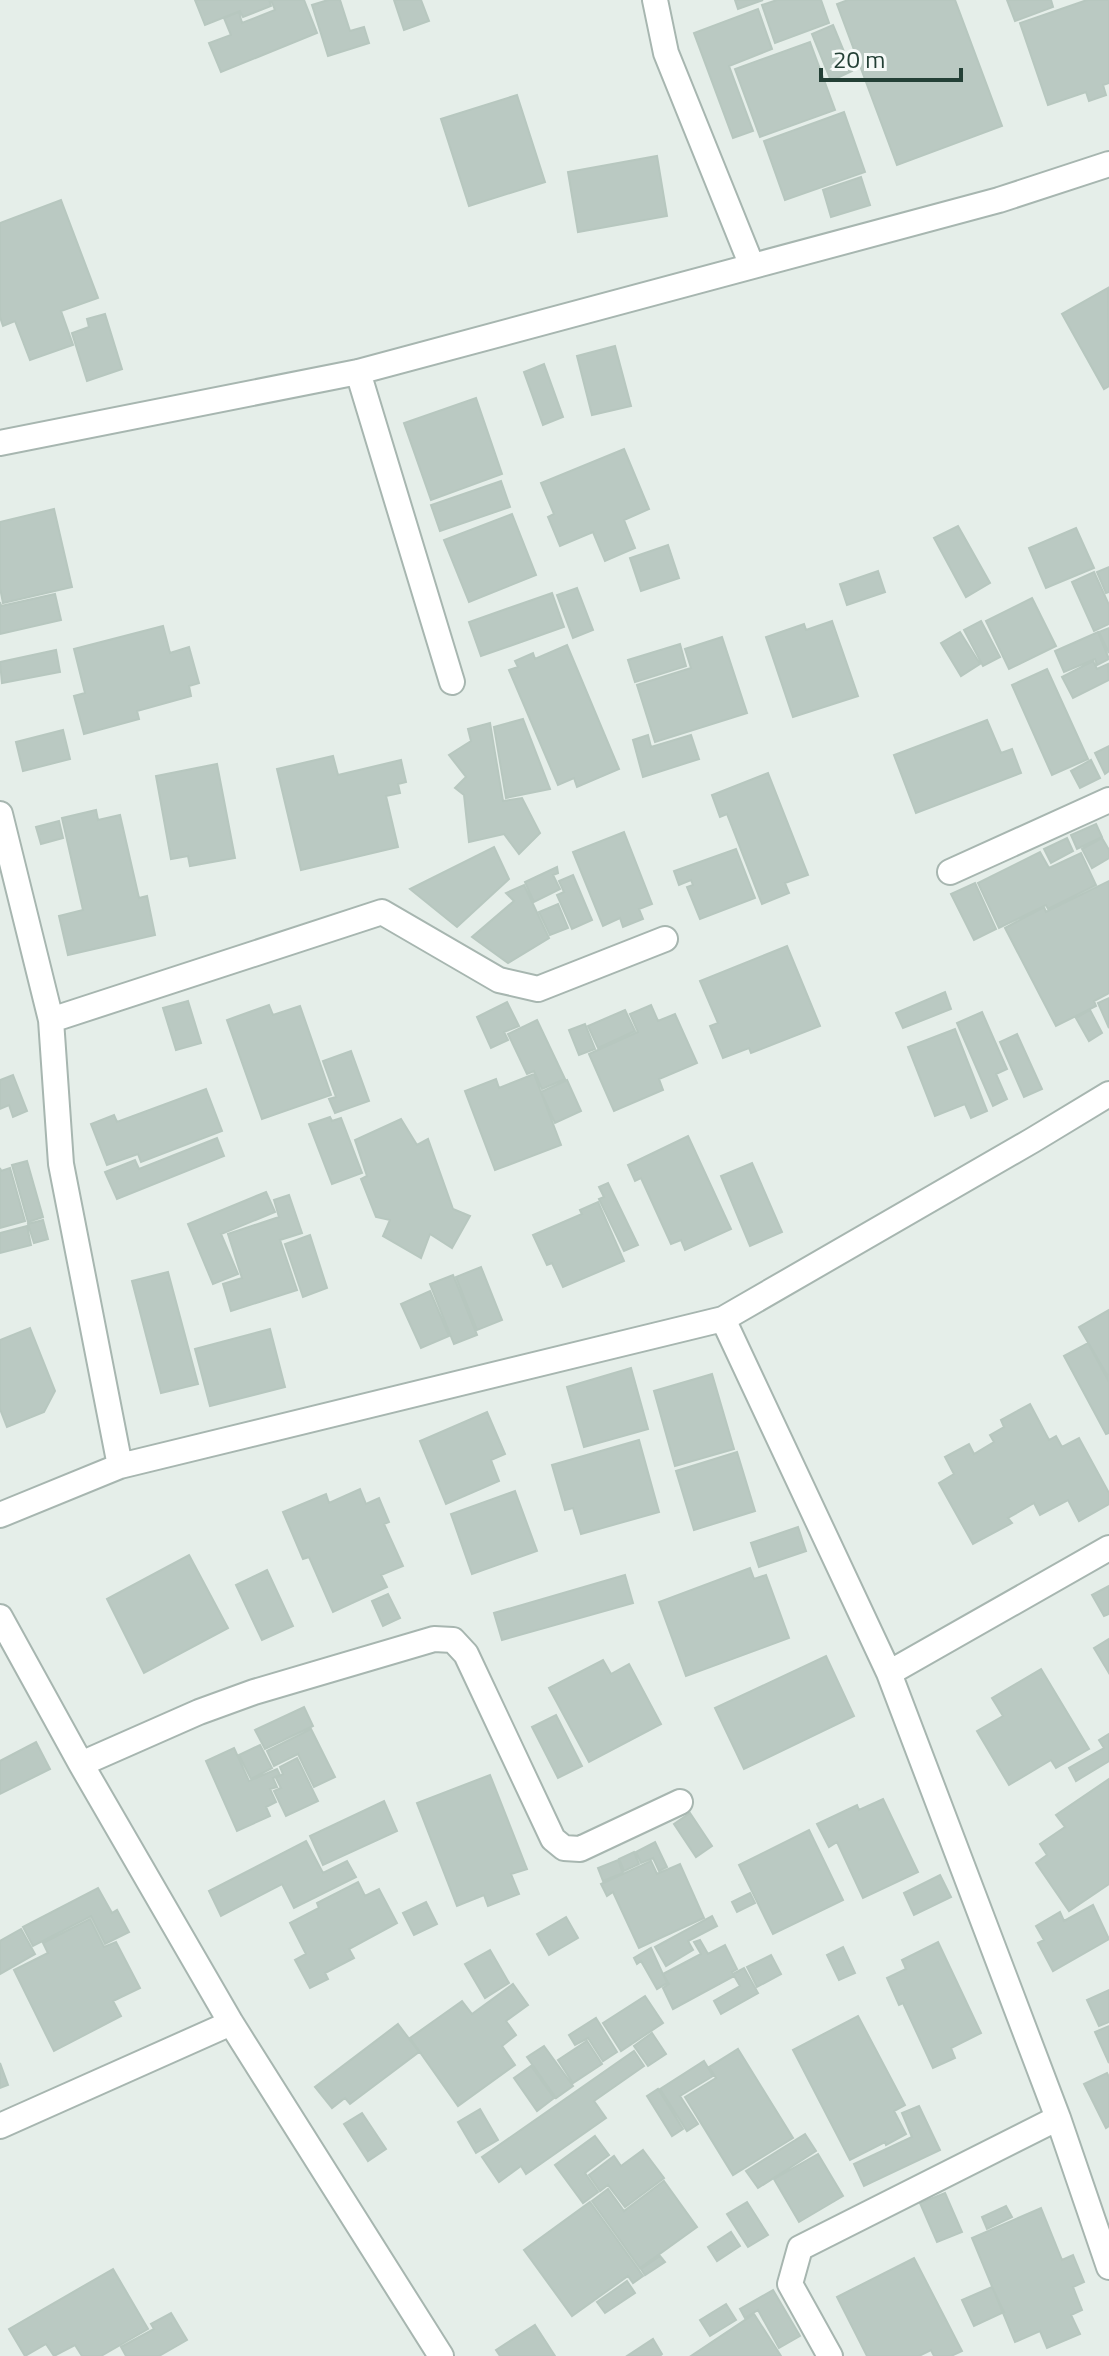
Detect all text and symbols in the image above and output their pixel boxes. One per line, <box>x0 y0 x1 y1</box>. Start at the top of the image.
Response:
scale bar <box>821 32 961 82</box>
text: 20 m <box>833 41 885 77</box>

